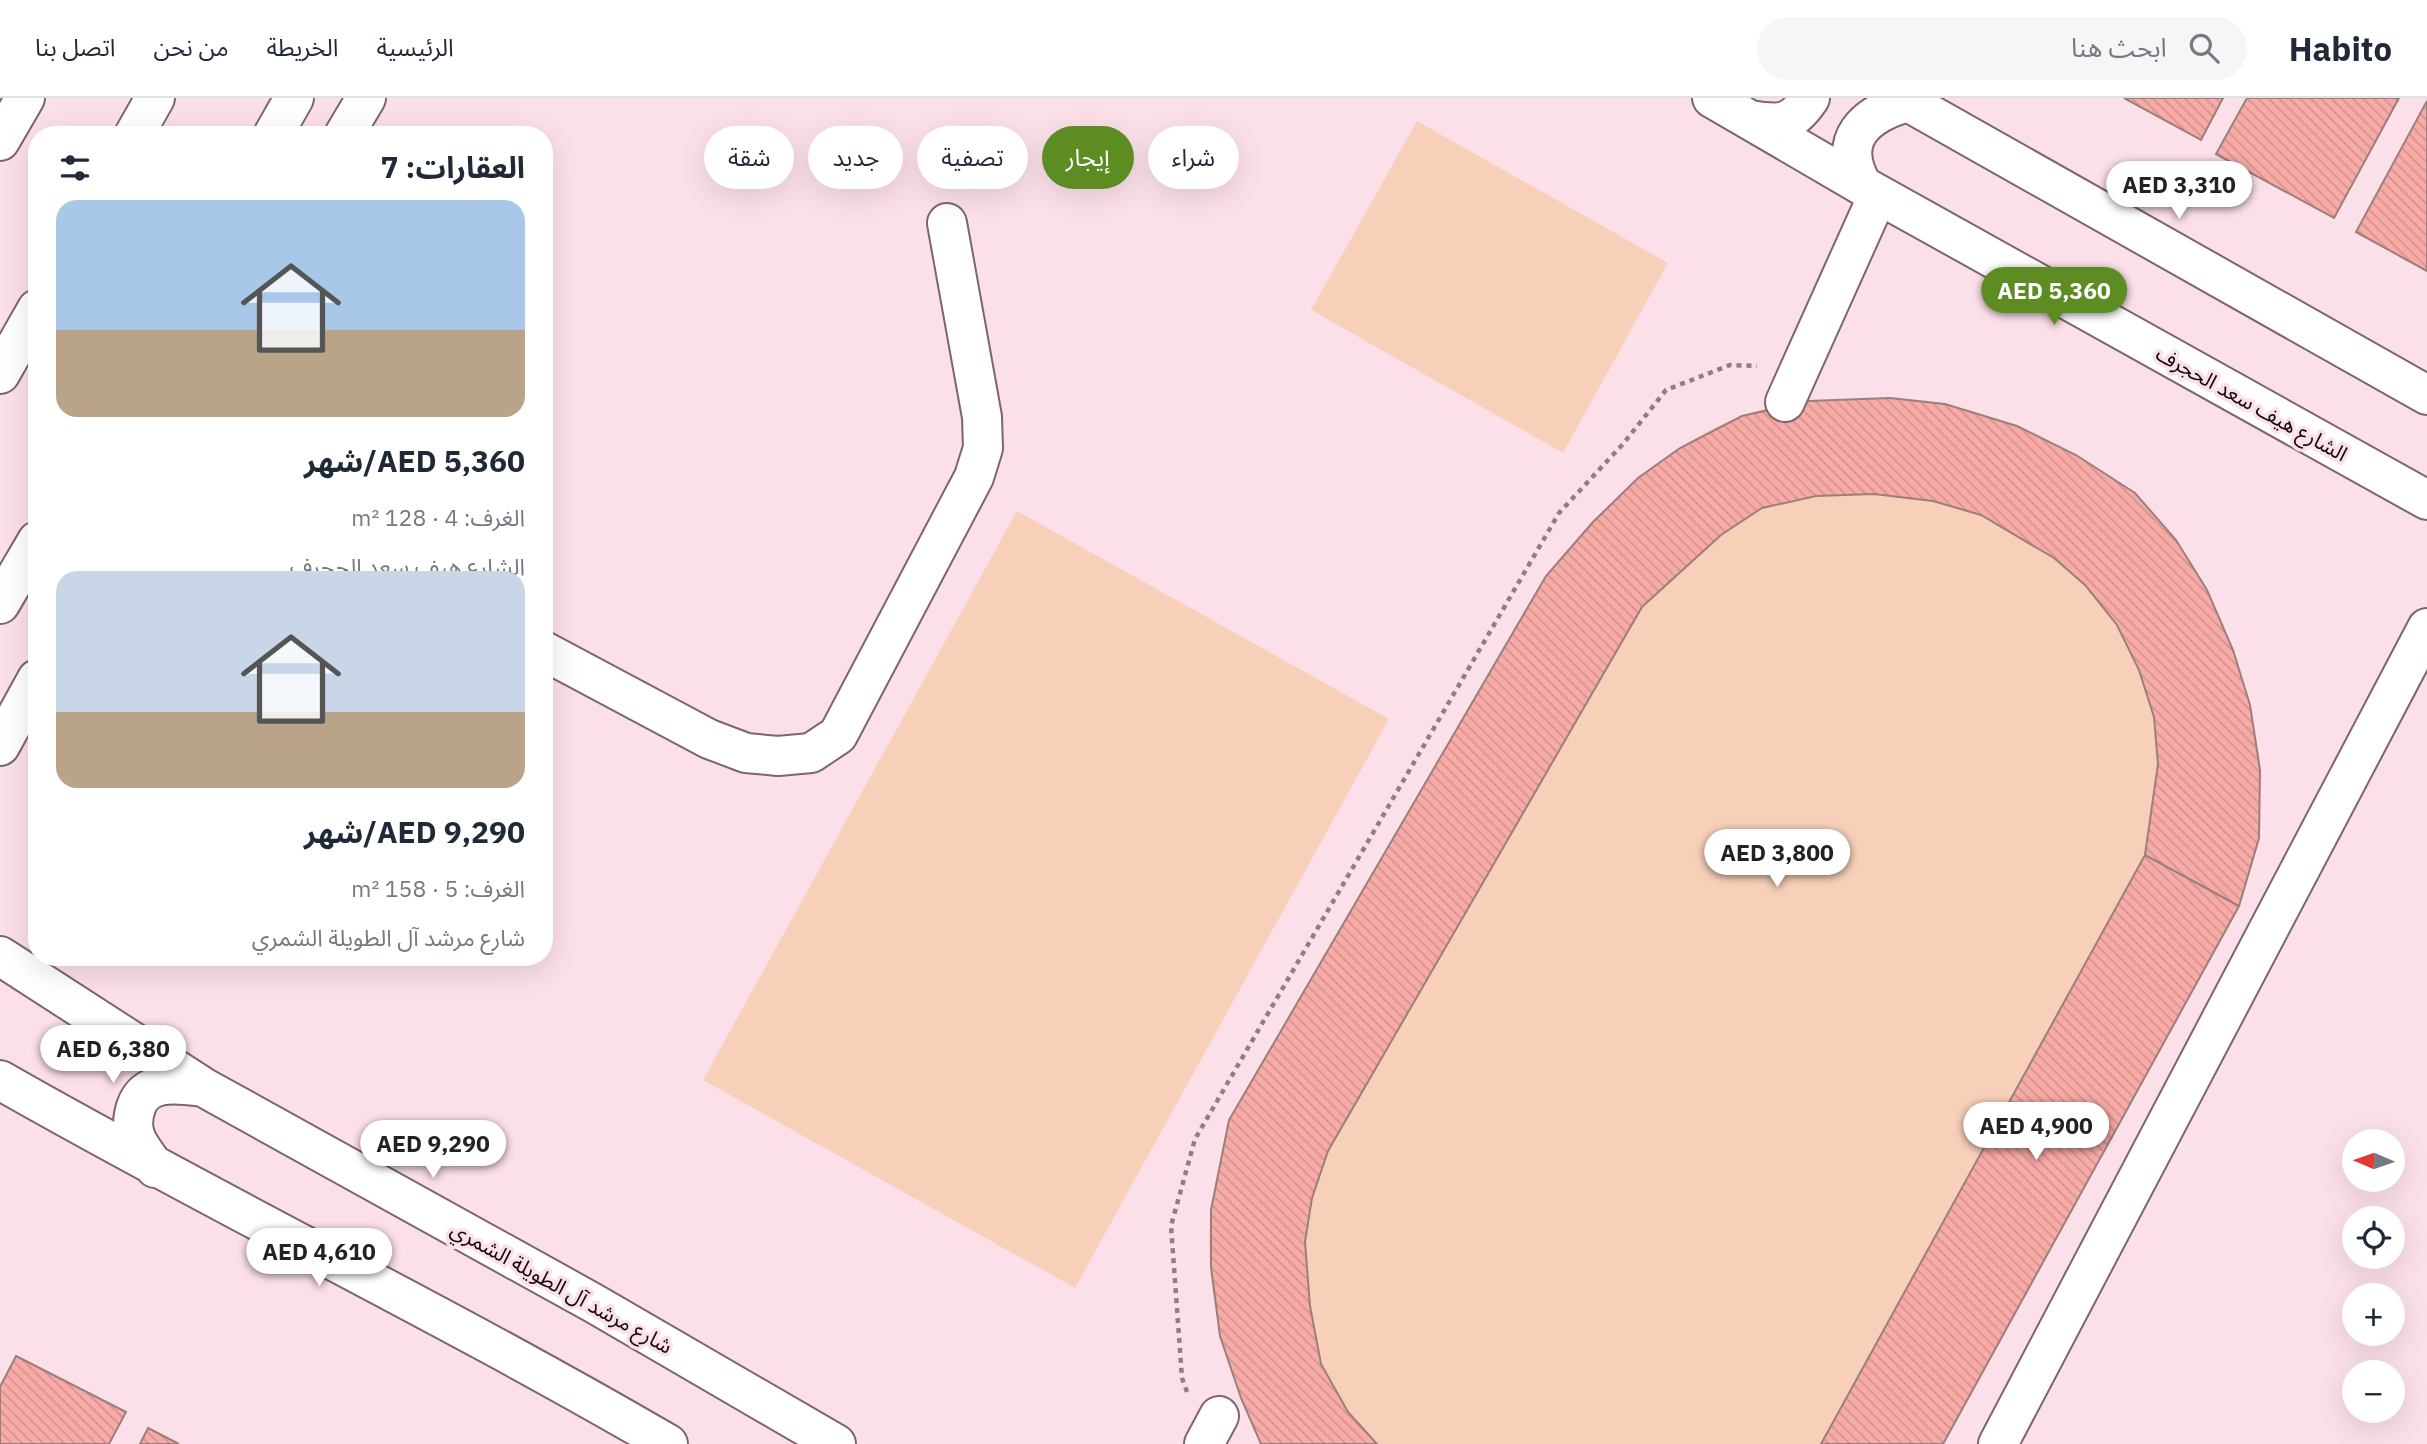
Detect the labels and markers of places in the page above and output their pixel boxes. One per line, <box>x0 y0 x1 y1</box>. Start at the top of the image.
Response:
pin: AED 3,310 <box>2099 162 2259 221</box>
pin: AED 5,360 <box>1974 268 2134 327</box>
pin: AED 3,800 <box>1697 830 1857 889</box>
pin: AED 6,380 <box>33 1026 193 1085</box>
pin: AED 4,900 <box>1956 1102 2116 1162</box>
pin: AED 9,290 <box>353 1121 513 1180</box>
pin: AED 4,610 <box>239 1228 399 1288</box>

